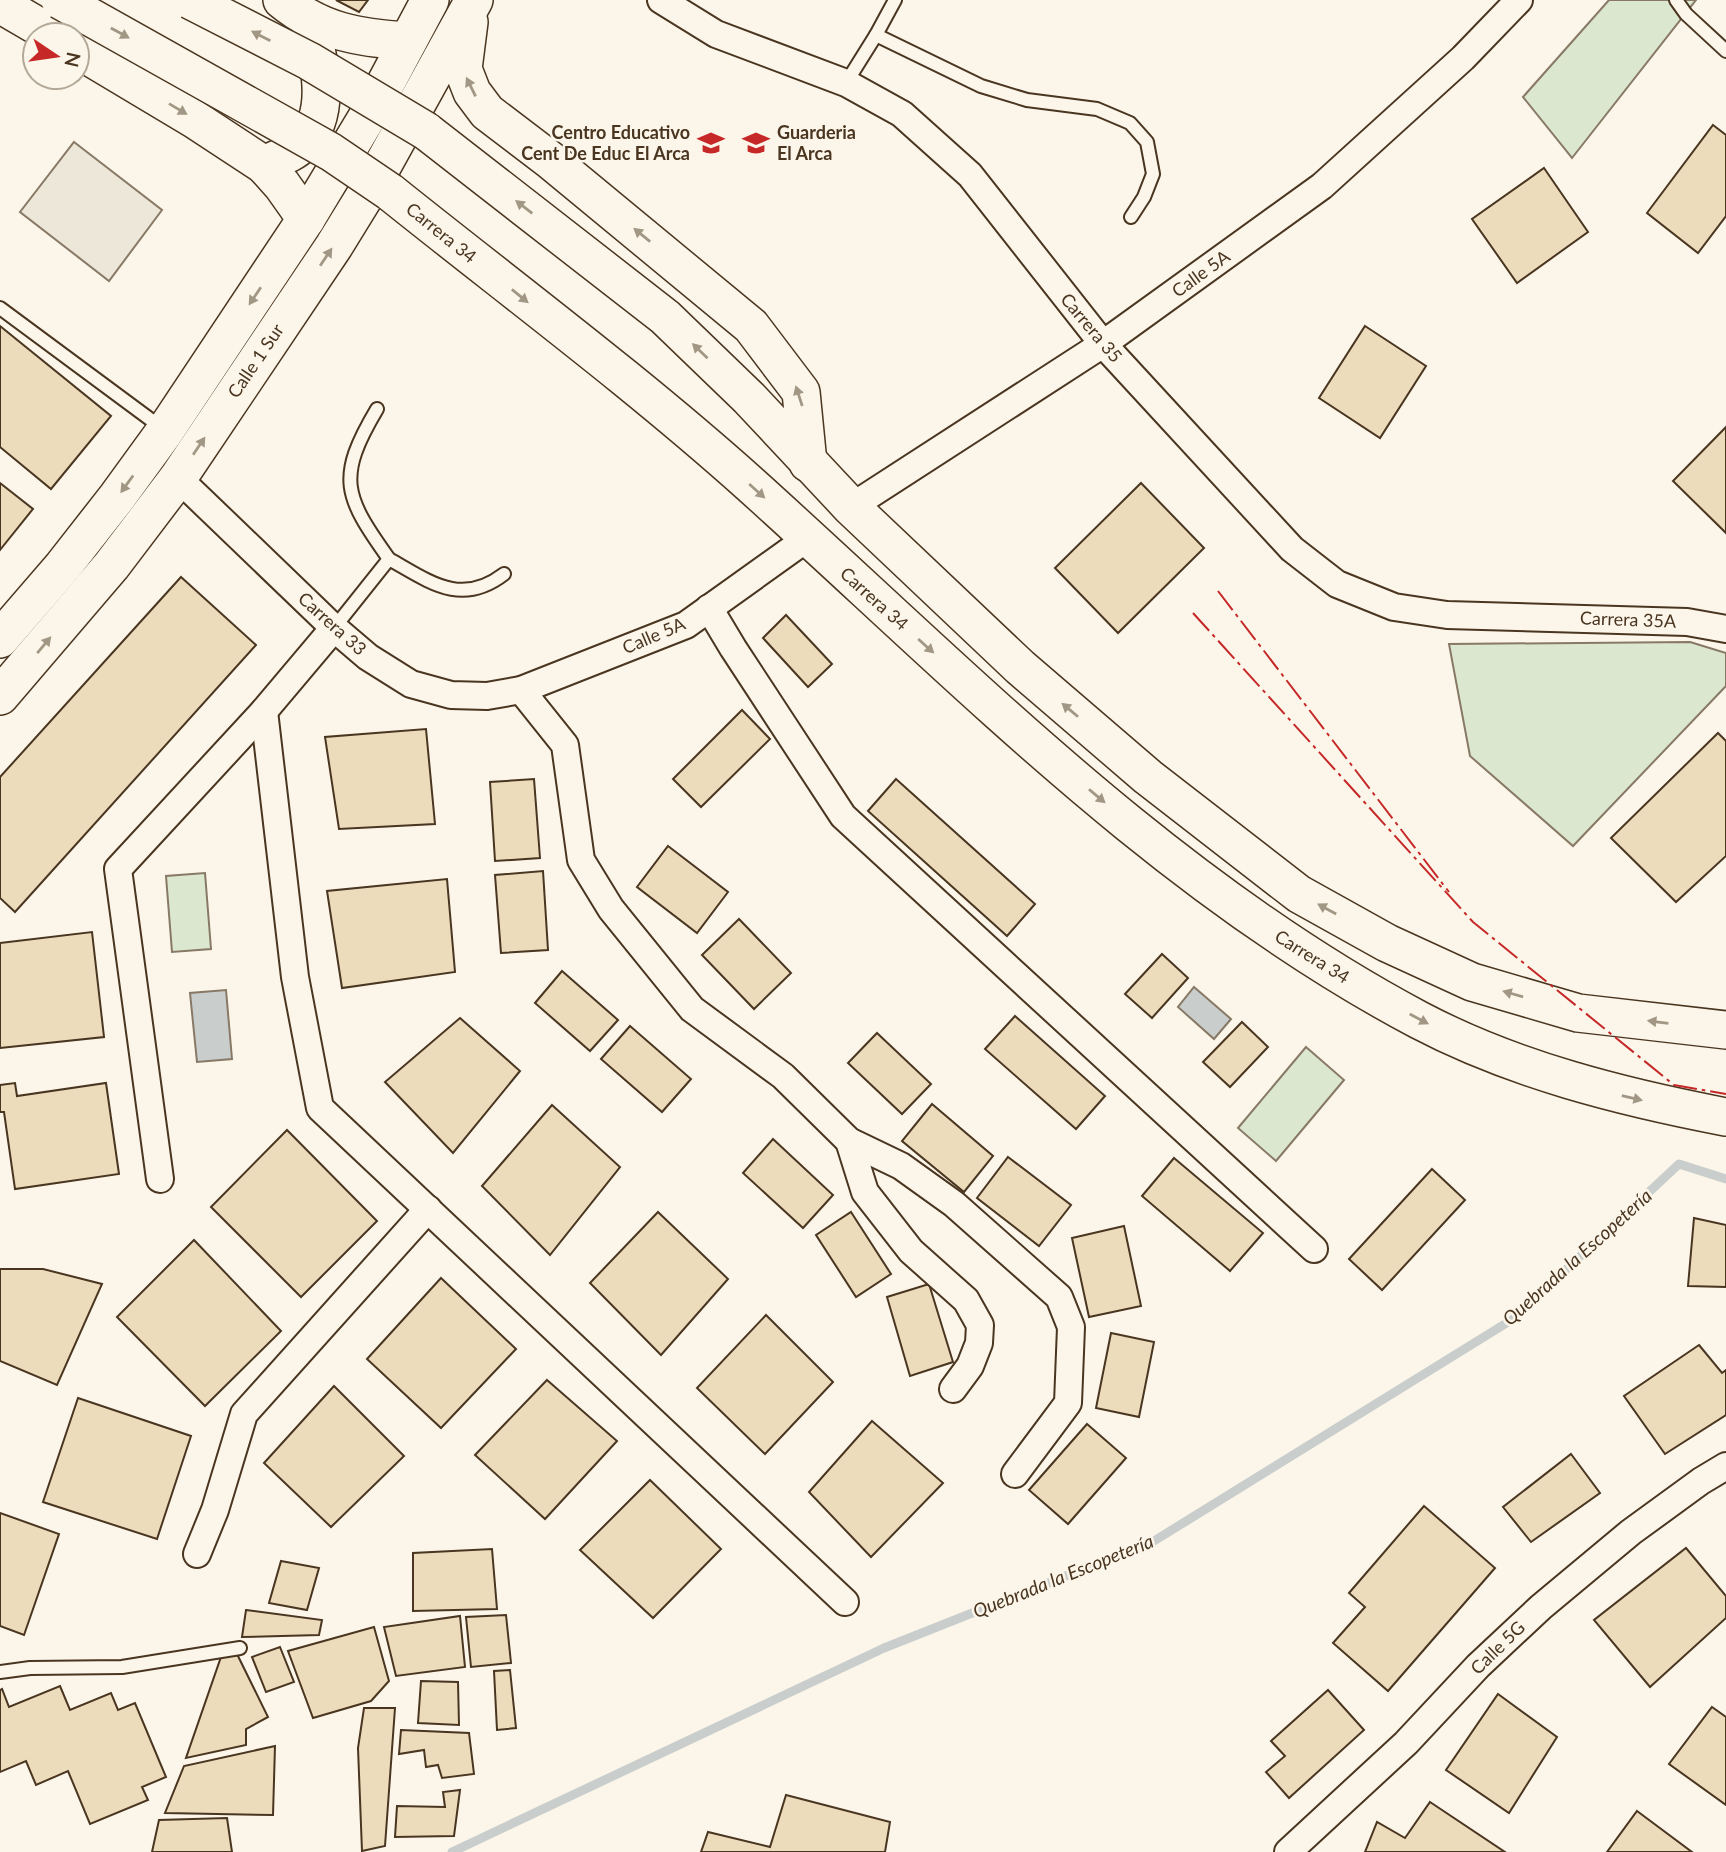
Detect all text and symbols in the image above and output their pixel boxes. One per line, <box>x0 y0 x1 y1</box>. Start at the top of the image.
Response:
north arrow <box>21 21 91 91</box>
one-way arrow <box>110 27 129 39</box>
one-way arrow <box>251 31 271 42</box>
text: N <box>60 50 86 70</box>
one-way arrow <box>465 77 477 97</box>
one-way arrow <box>168 103 187 115</box>
place label: Centro Educativo Cent De Educ El Arca <box>521 121 690 164</box>
place label: Guarderia El Arca <box>777 121 856 164</box>
school or university icon: Centro Educativo Cent De Educ El Arca <box>696 128 726 158</box>
school or university icon: Guarderia El Arca <box>741 128 771 158</box>
street label: Carrera 34 <box>402 197 481 267</box>
one-way arrow <box>515 200 533 214</box>
one-way arrow <box>633 228 651 243</box>
street label: Calle 5A <box>1167 244 1234 302</box>
one-way arrow <box>320 248 333 267</box>
one-way arrow <box>248 287 262 305</box>
one-way arrow <box>512 288 529 303</box>
street label: Carrera 35 <box>1056 288 1127 367</box>
street label: Calle 1 Sur <box>222 319 288 402</box>
one-way arrow <box>692 343 709 359</box>
one-way arrow <box>793 385 803 406</box>
one-way arrow <box>192 437 206 455</box>
one-way arrow <box>120 475 134 493</box>
one-way arrow <box>748 482 765 498</box>
street label: Carrera 34 <box>836 562 913 635</box>
street label: Carrera 33 <box>294 587 371 660</box>
street label: Carrera 35A <box>1580 606 1677 632</box>
street label: Calle 5A <box>619 612 689 658</box>
one-way arrow <box>36 636 51 653</box>
one-way arrow <box>917 638 934 654</box>
one-way arrow <box>1062 703 1079 718</box>
one-way arrow <box>1087 789 1105 804</box>
one-way arrow <box>1317 904 1337 915</box>
street label: Carrera 34 <box>1271 925 1354 988</box>
one-way arrow <box>1502 988 1523 998</box>
one-way arrow <box>1409 1014 1429 1025</box>
one-way arrow <box>1647 1017 1669 1028</box>
one-way arrow <box>1621 1092 1643 1103</box>
water label: Quebrada la Escopetería <box>1497 1184 1656 1330</box>
water label: Quebrada la Escopetería <box>969 1529 1157 1622</box>
street label: Calle 5G <box>1466 1616 1529 1679</box>

